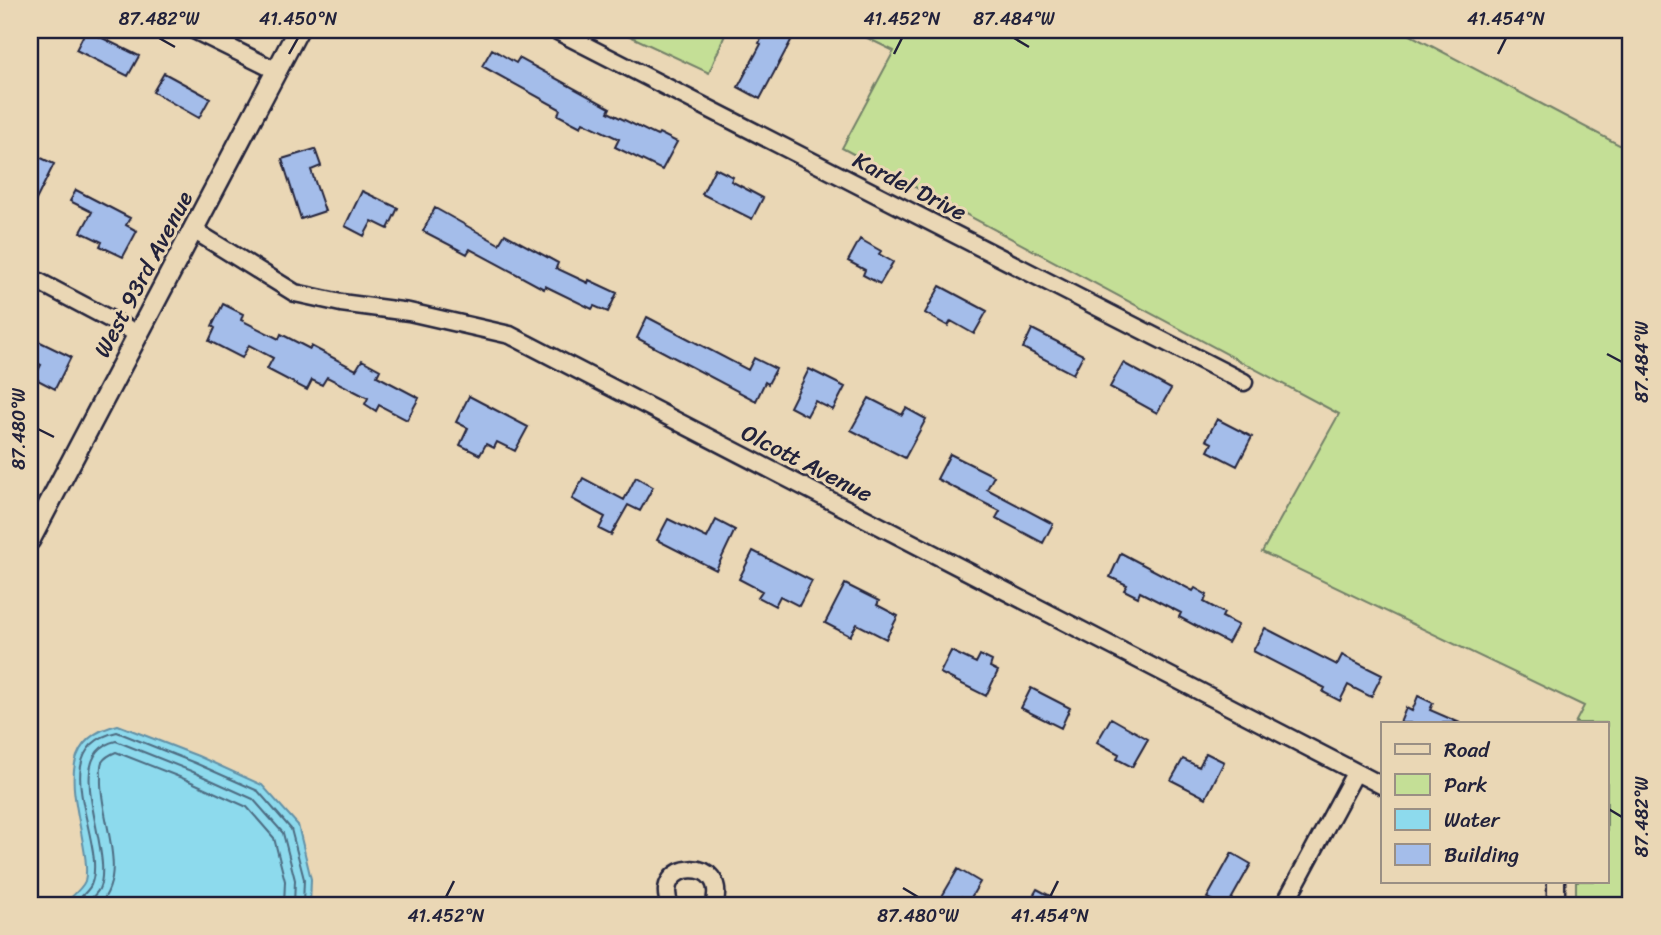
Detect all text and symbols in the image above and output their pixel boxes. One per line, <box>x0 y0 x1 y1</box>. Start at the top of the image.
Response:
text: 87.482°W <box>119 3 200 35</box>
text: 41.450°N <box>259 3 338 35</box>
text: 41.452°N <box>863 3 941 35</box>
text: 87.484°W <box>973 3 1056 35</box>
text: 41.454°N <box>1467 3 1546 35</box>
street label: Kardel Drive <box>845 140 974 233</box>
street label: West 93rd Avenue <box>82 183 205 365</box>
text: 87.484°W <box>1626 320 1658 403</box>
text: 87.480°W <box>3 387 35 470</box>
street label: Olcott Avenue <box>733 413 880 514</box>
legend <box>1381 722 1608 883</box>
text: Road <box>1444 731 1491 769</box>
text: Park <box>1444 766 1487 804</box>
text: 87.482°W <box>1626 776 1658 857</box>
text: Water <box>1444 801 1501 839</box>
text: Building <box>1444 836 1520 874</box>
text: 41.452°N <box>407 900 485 932</box>
text: 87.480°W <box>877 900 960 932</box>
text: 41.454°N <box>1011 900 1090 932</box>

